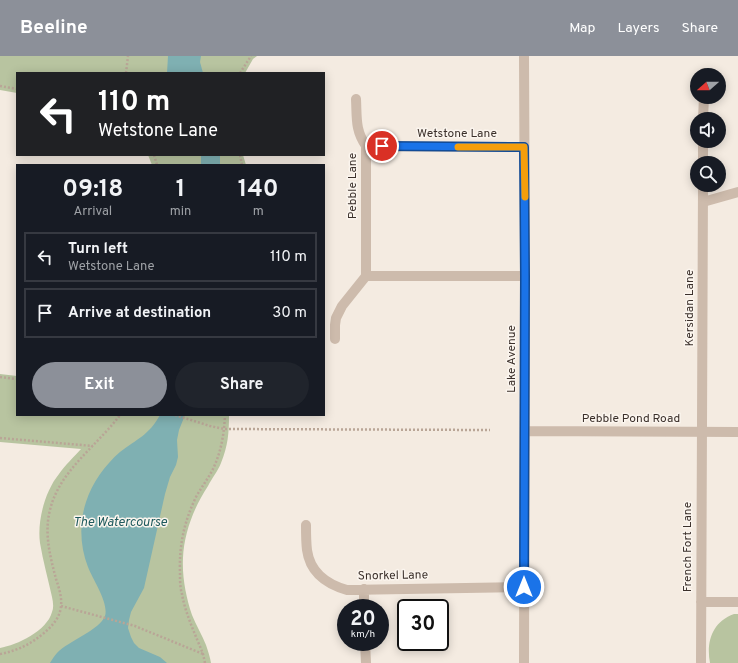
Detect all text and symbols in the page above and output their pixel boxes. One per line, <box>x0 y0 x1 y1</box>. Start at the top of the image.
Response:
text: Beeline <box>20 16 88 40</box>
text: Map <box>569 20 595 37</box>
text: Layers <box>617 20 659 37</box>
text: Share <box>681 20 718 37</box>
north arrow <box>690 68 726 104</box>
map controls <box>690 68 726 192</box>
text: 110 m <box>98 85 170 121</box>
icon: left <box>32 88 84 140</box>
button: sound <box>690 112 726 148</box>
text: Wetstone Lane <box>98 120 218 143</box>
street label: Wetstone Lane <box>417 126 497 142</box>
pin <box>365 129 399 163</box>
icon: arrive <box>371 135 393 157</box>
street label: Pebble Lane <box>345 153 361 219</box>
button: search <box>690 156 726 192</box>
text: 09:18 <box>62 175 123 205</box>
text: 1 <box>176 175 185 205</box>
text: 140 <box>238 175 279 205</box>
text: Arrival <box>74 204 112 220</box>
text: min <box>170 204 191 220</box>
text: m <box>253 204 264 220</box>
text: Turn left <box>68 240 128 259</box>
icon: left <box>34 246 56 268</box>
text: 110 m <box>270 248 307 267</box>
text: Wetstone Lane <box>68 259 155 275</box>
street label: Kersidan Lane <box>682 270 698 346</box>
icon: arrive <box>34 302 56 324</box>
text: Arrive at destination <box>68 304 211 323</box>
text: 30 m <box>272 304 307 323</box>
street label: Lake Avenue <box>504 325 520 393</box>
button: Exit <box>32 362 167 408</box>
button: Share <box>175 362 309 408</box>
street label: Pebble Pond Road <box>582 411 680 427</box>
street label: French Fort Lane <box>680 502 696 592</box>
water label: The Watercourse <box>73 515 167 531</box>
position arrow <box>503 566 545 608</box>
street label: Snorkel Lane <box>358 567 428 585</box>
speed limit sign: 30 <box>397 599 449 651</box>
text: 20 <box>350 607 376 633</box>
text: km/h <box>351 628 375 641</box>

